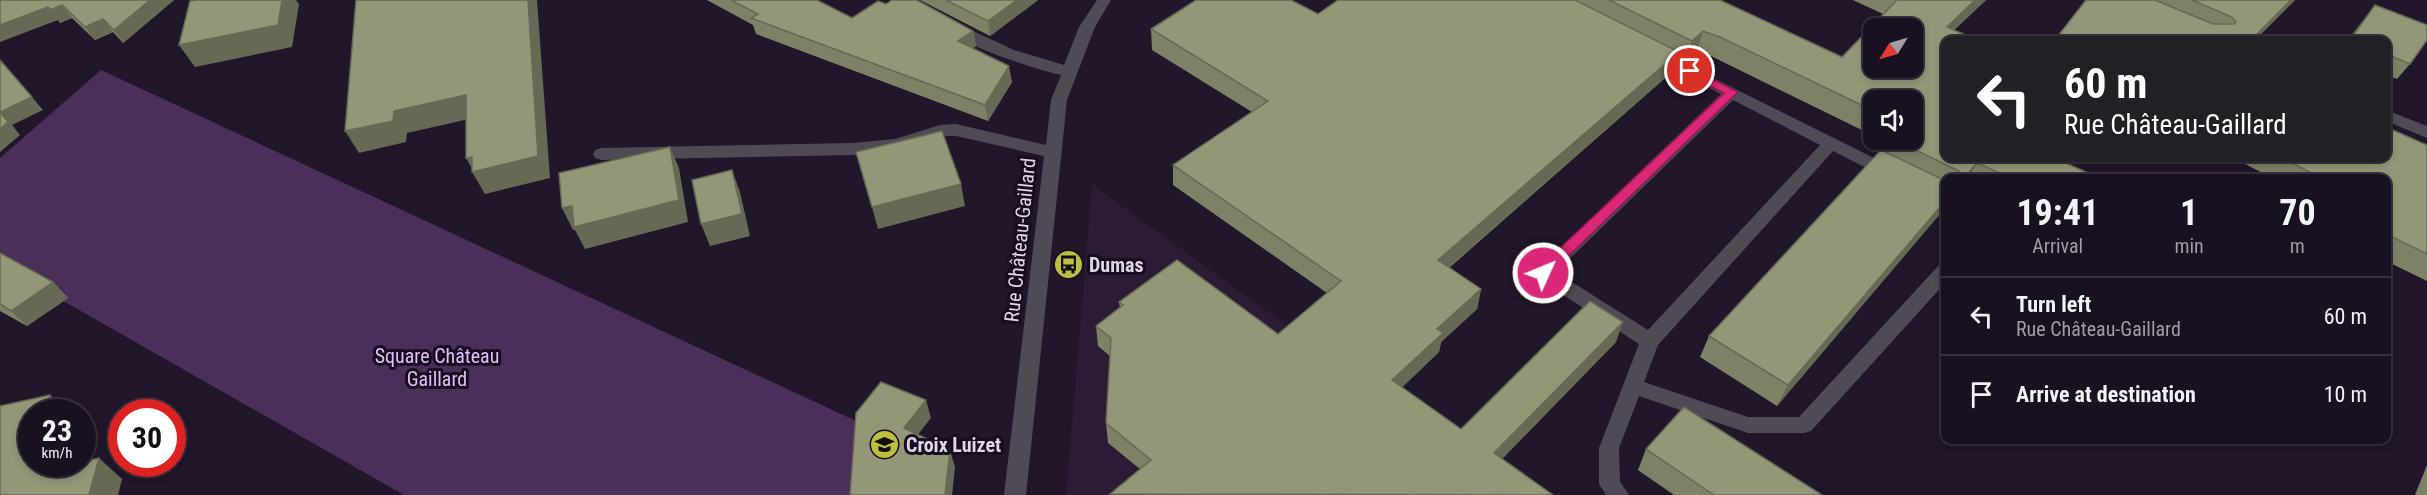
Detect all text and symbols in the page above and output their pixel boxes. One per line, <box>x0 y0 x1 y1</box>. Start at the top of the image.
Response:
north arrow <box>1863 18 1923 78</box>
map controls <box>1863 18 1923 150</box>
pin <box>1664 45 1715 96</box>
icon: arrive <box>1673 54 1706 87</box>
text: 60 m <box>2064 59 2147 108</box>
icon: left <box>1965 60 2043 138</box>
button: sound <box>1863 90 1923 150</box>
text: Rue Château-Gaillard <box>2064 109 2287 141</box>
street label: Rue Château-Gaillard <box>999 157 1041 323</box>
text: 19:41 <box>2016 192 2099 234</box>
text: 1 <box>2180 192 2198 234</box>
text: 70 <box>2279 192 2316 234</box>
text: Arrival <box>2032 234 2083 258</box>
text: min <box>2174 234 2204 258</box>
text: m <box>2290 234 2305 258</box>
position arrow <box>1511 241 1575 305</box>
bus stop icon: Dumas <box>1052 249 1084 281</box>
place label: Dumas <box>1089 253 1143 277</box>
text: Turn left <box>2016 292 2091 317</box>
icon: left <box>1965 300 1998 333</box>
text: 60 m <box>2324 304 2367 329</box>
text: Rue Château-Gaillard <box>2016 317 2181 341</box>
park label: Square Château Gaillard <box>375 344 499 391</box>
icon: arrive <box>1965 378 1998 411</box>
text: Arrive at destination <box>2016 382 2196 407</box>
text: 10 m <box>2324 382 2367 407</box>
speed limit sign: 30 <box>108 399 186 477</box>
text: 23 <box>42 413 72 448</box>
school or university icon: Croix Luizet <box>869 429 901 461</box>
place label: Croix Luizet <box>906 433 1001 457</box>
text: km/h <box>42 444 72 462</box>

